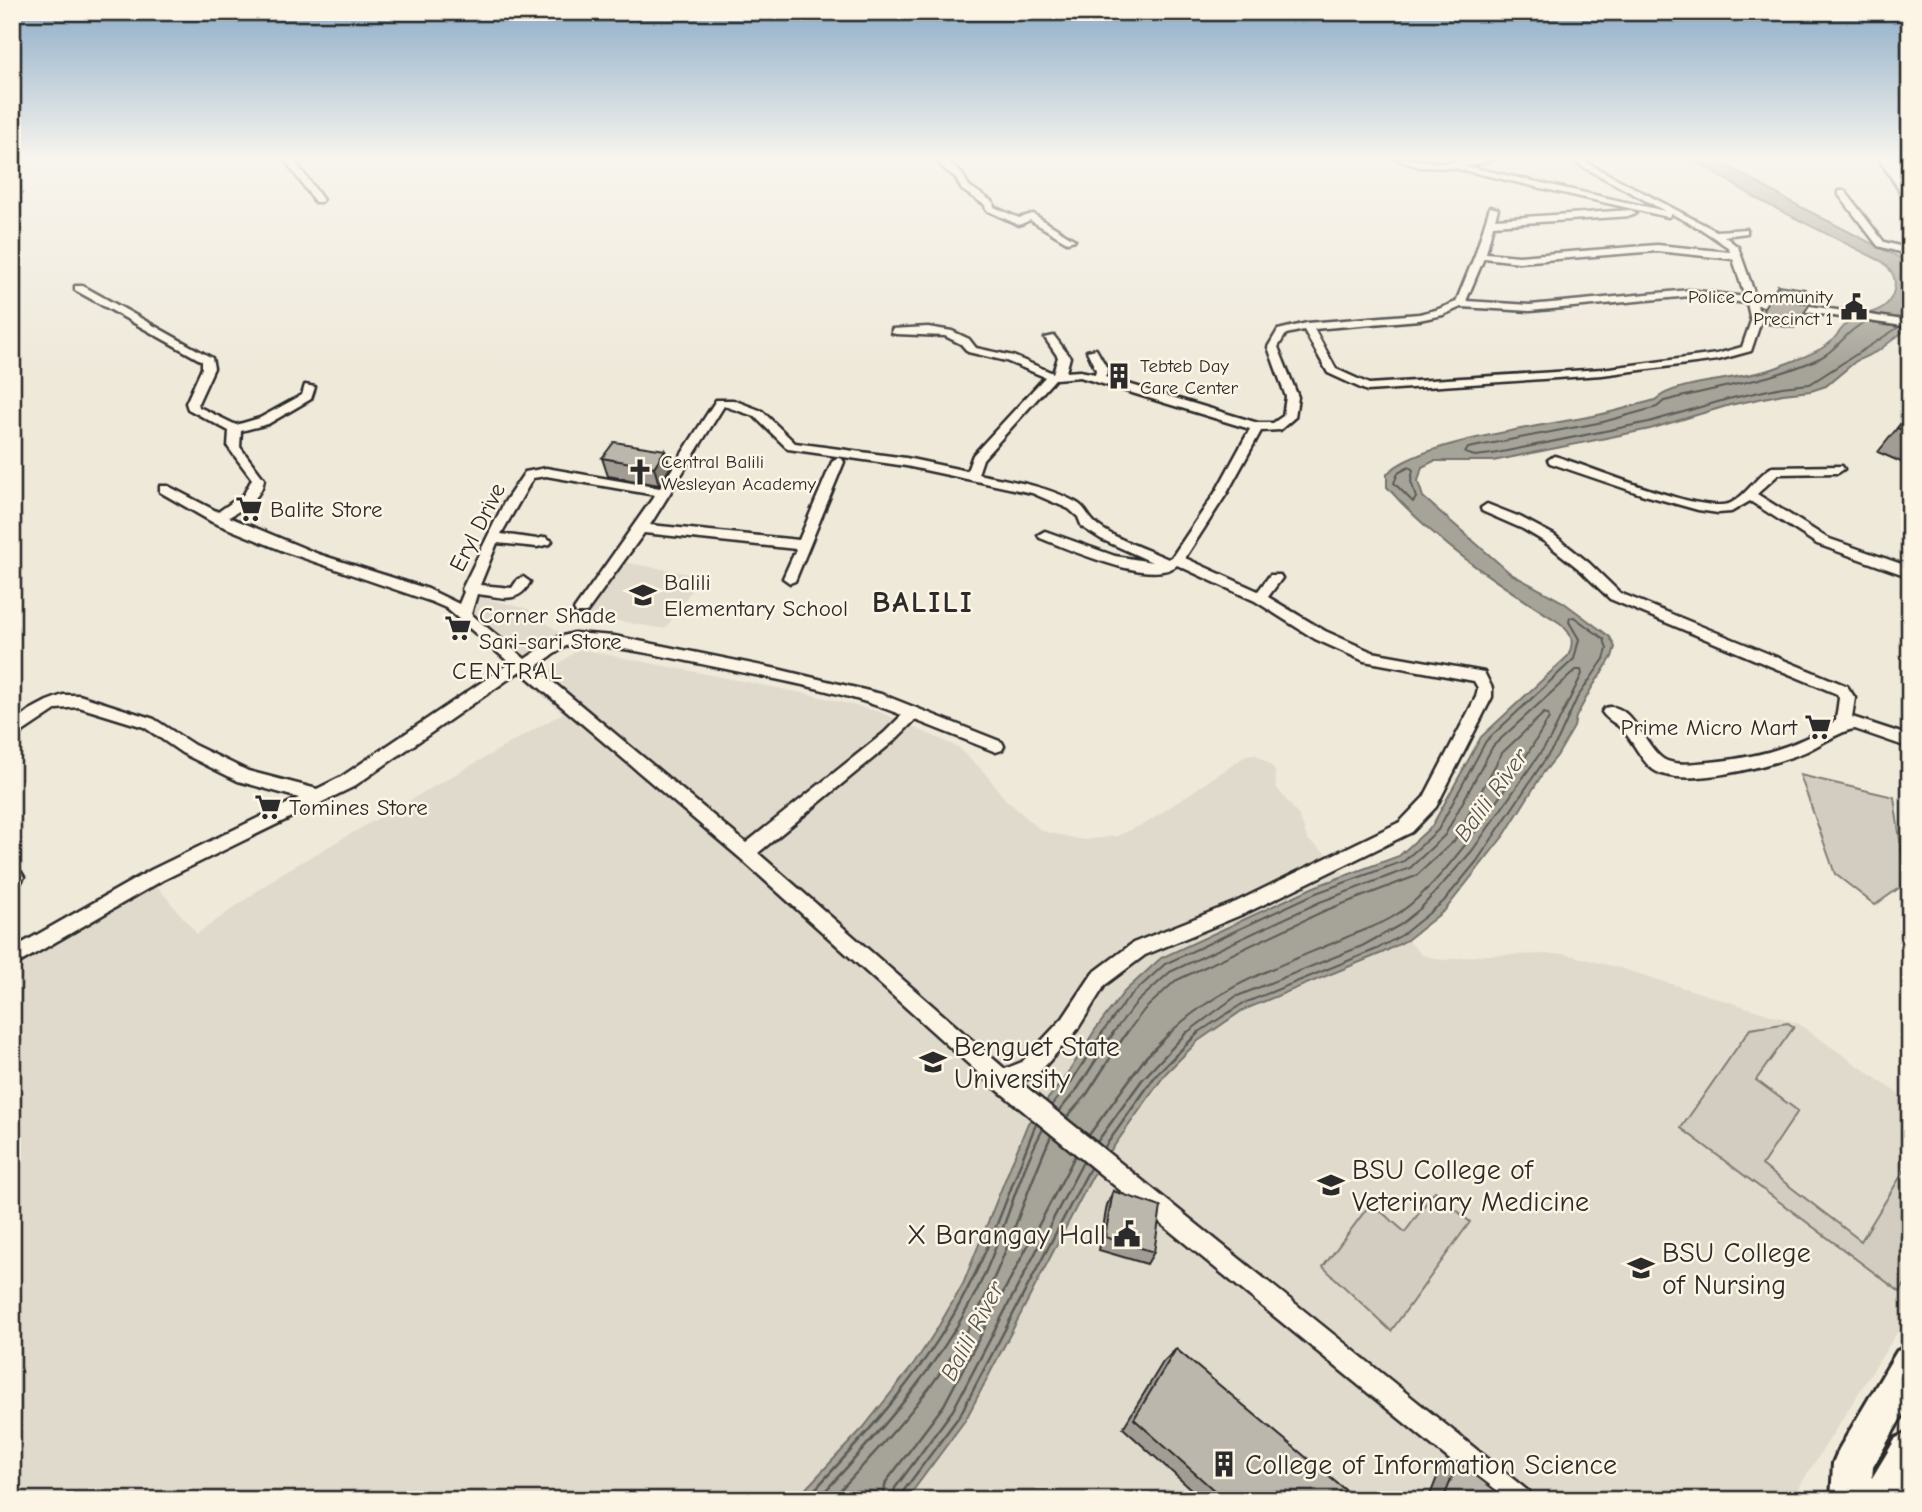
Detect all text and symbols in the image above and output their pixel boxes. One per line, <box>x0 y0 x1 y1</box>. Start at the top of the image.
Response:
place label: Police Community Precinct 1 <box>1688 286 1833 330</box>
public building icon: Police Community Precinct 1 <box>1839 292 1869 322</box>
place label: Tebteb Day Care Center <box>1140 355 1239 399</box>
building icon: Tebteb Day Care Center <box>1104 361 1134 391</box>
place label: Central Balili Wesleyan Academy <box>661 451 816 495</box>
church icon: Central Balili Wesleyan Academy <box>625 457 655 487</box>
street label: Eryl Drive <box>444 479 511 576</box>
supermarket icon: Balite Store <box>234 494 264 524</box>
place label: Balite Store <box>270 496 383 523</box>
place label: Balili Elementary School <box>664 569 848 622</box>
school or university icon: Balili Elementary School <box>628 580 658 610</box>
district label: BALILI <box>872 585 974 620</box>
place label: Corner Shade Sari-sari Store <box>479 602 622 655</box>
supermarket icon: Corner Shade Sari-sari Store <box>443 613 473 643</box>
district label: CENTRAL <box>452 657 564 685</box>
supermarket icon: Prime Micro Mart <box>1803 712 1833 742</box>
place label: Prime Micro Mart <box>1621 714 1798 741</box>
water label: Balili River <box>1448 742 1535 847</box>
supermarket icon: Tomines Store <box>253 792 283 822</box>
place label: Tomines Store <box>289 794 428 821</box>
place label: Benguet State University <box>954 1031 1120 1095</box>
school or university icon: Benguet State University <box>918 1047 948 1077</box>
place label: BSU College of Veterinary Medicine <box>1352 1154 1589 1218</box>
school or university icon: BSU College of Veterinary Medicine <box>1316 1170 1346 1200</box>
place label: X Barangay Hall <box>907 1219 1106 1251</box>
public building icon: X Barangay Hall <box>1112 1219 1142 1249</box>
place label: BSU College of Nursing <box>1662 1237 1811 1301</box>
school or university icon: BSU College of Nursing <box>1626 1253 1656 1283</box>
water label: Balili River <box>934 1275 1010 1385</box>
building icon: College of Information Science <box>1209 1449 1239 1479</box>
place label: College of Information Science <box>1245 1449 1617 1481</box>

